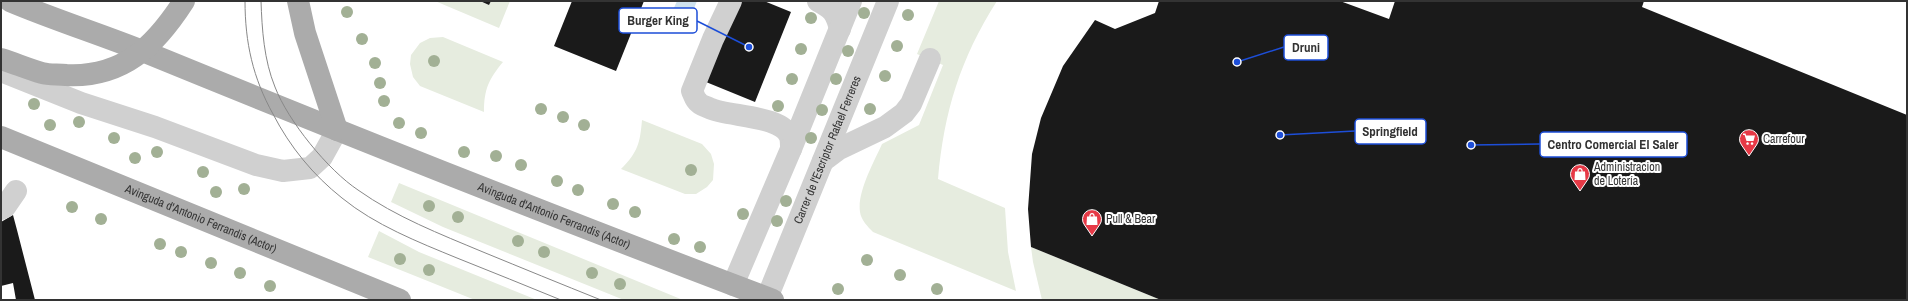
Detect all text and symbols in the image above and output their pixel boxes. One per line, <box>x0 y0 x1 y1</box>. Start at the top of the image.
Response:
callout: Burger King <box>619 8 697 33</box>
text: Burger King <box>627 12 689 29</box>
callout: Druni <box>1284 35 1328 60</box>
text: Druni <box>1292 39 1320 56</box>
street label: Carrer de l'Escriptor Rafael Ferreres <box>790 73 865 226</box>
callout: Springfield <box>1355 119 1426 144</box>
text: Springfield <box>1362 123 1418 140</box>
supermarket icon: Carrefour <box>1738 128 1760 156</box>
place label: Carrefour <box>1763 131 1805 147</box>
callout: Centro Comercial El Saler <box>1540 132 1687 157</box>
text: Centro Comercial El Saler <box>1548 136 1679 153</box>
place label: Administracion de Lotería <box>1593 159 1660 189</box>
shop icon: Administracion de Lotería <box>1569 163 1591 191</box>
street label: Avinguda d'Antonio Ferrandis (Actor) <box>475 178 633 253</box>
street label: Avinguda d'Antonio Ferrandis (Actor) <box>122 180 279 257</box>
shop icon: Pull & Bear <box>1081 208 1103 236</box>
place label: Pull & Bear <box>1106 211 1156 227</box>

